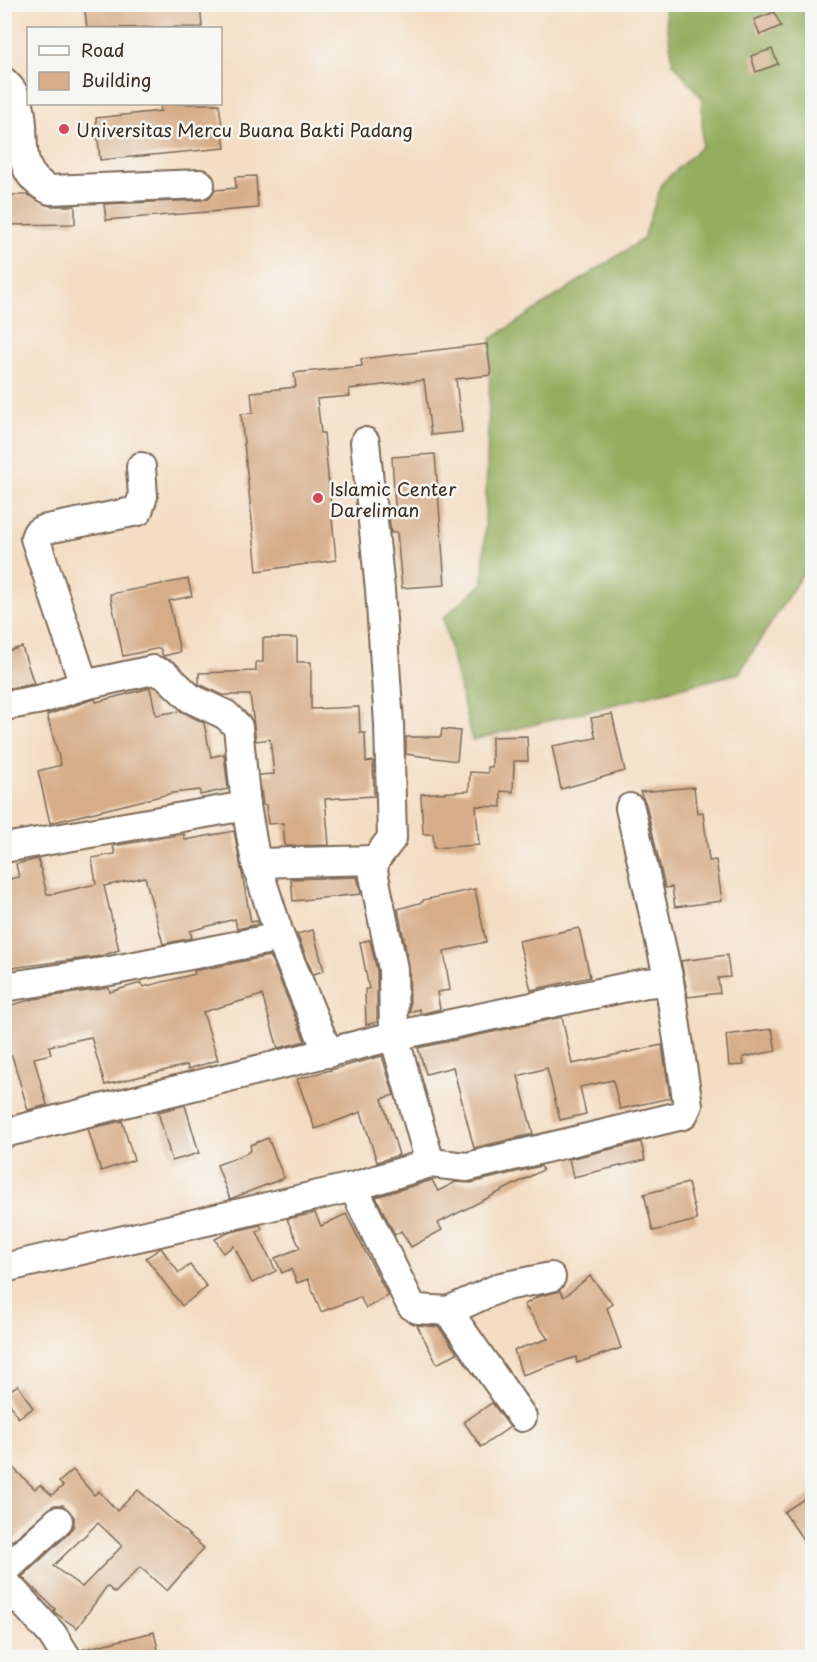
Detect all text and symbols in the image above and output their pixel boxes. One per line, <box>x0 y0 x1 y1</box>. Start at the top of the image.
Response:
legend <box>27 27 222 105</box>
text: Road <box>81 36 125 63</box>
text: Building <box>81 66 151 93</box>
place label: Universitas Mercu Buana Bakti Padang <box>76 116 413 143</box>
marker: Universitas Mercu Buana Bakti Padang <box>57 122 71 136</box>
place label: Islamic Center Dareliman <box>330 475 457 523</box>
marker: Islamic Center Dareliman <box>311 491 325 505</box>

